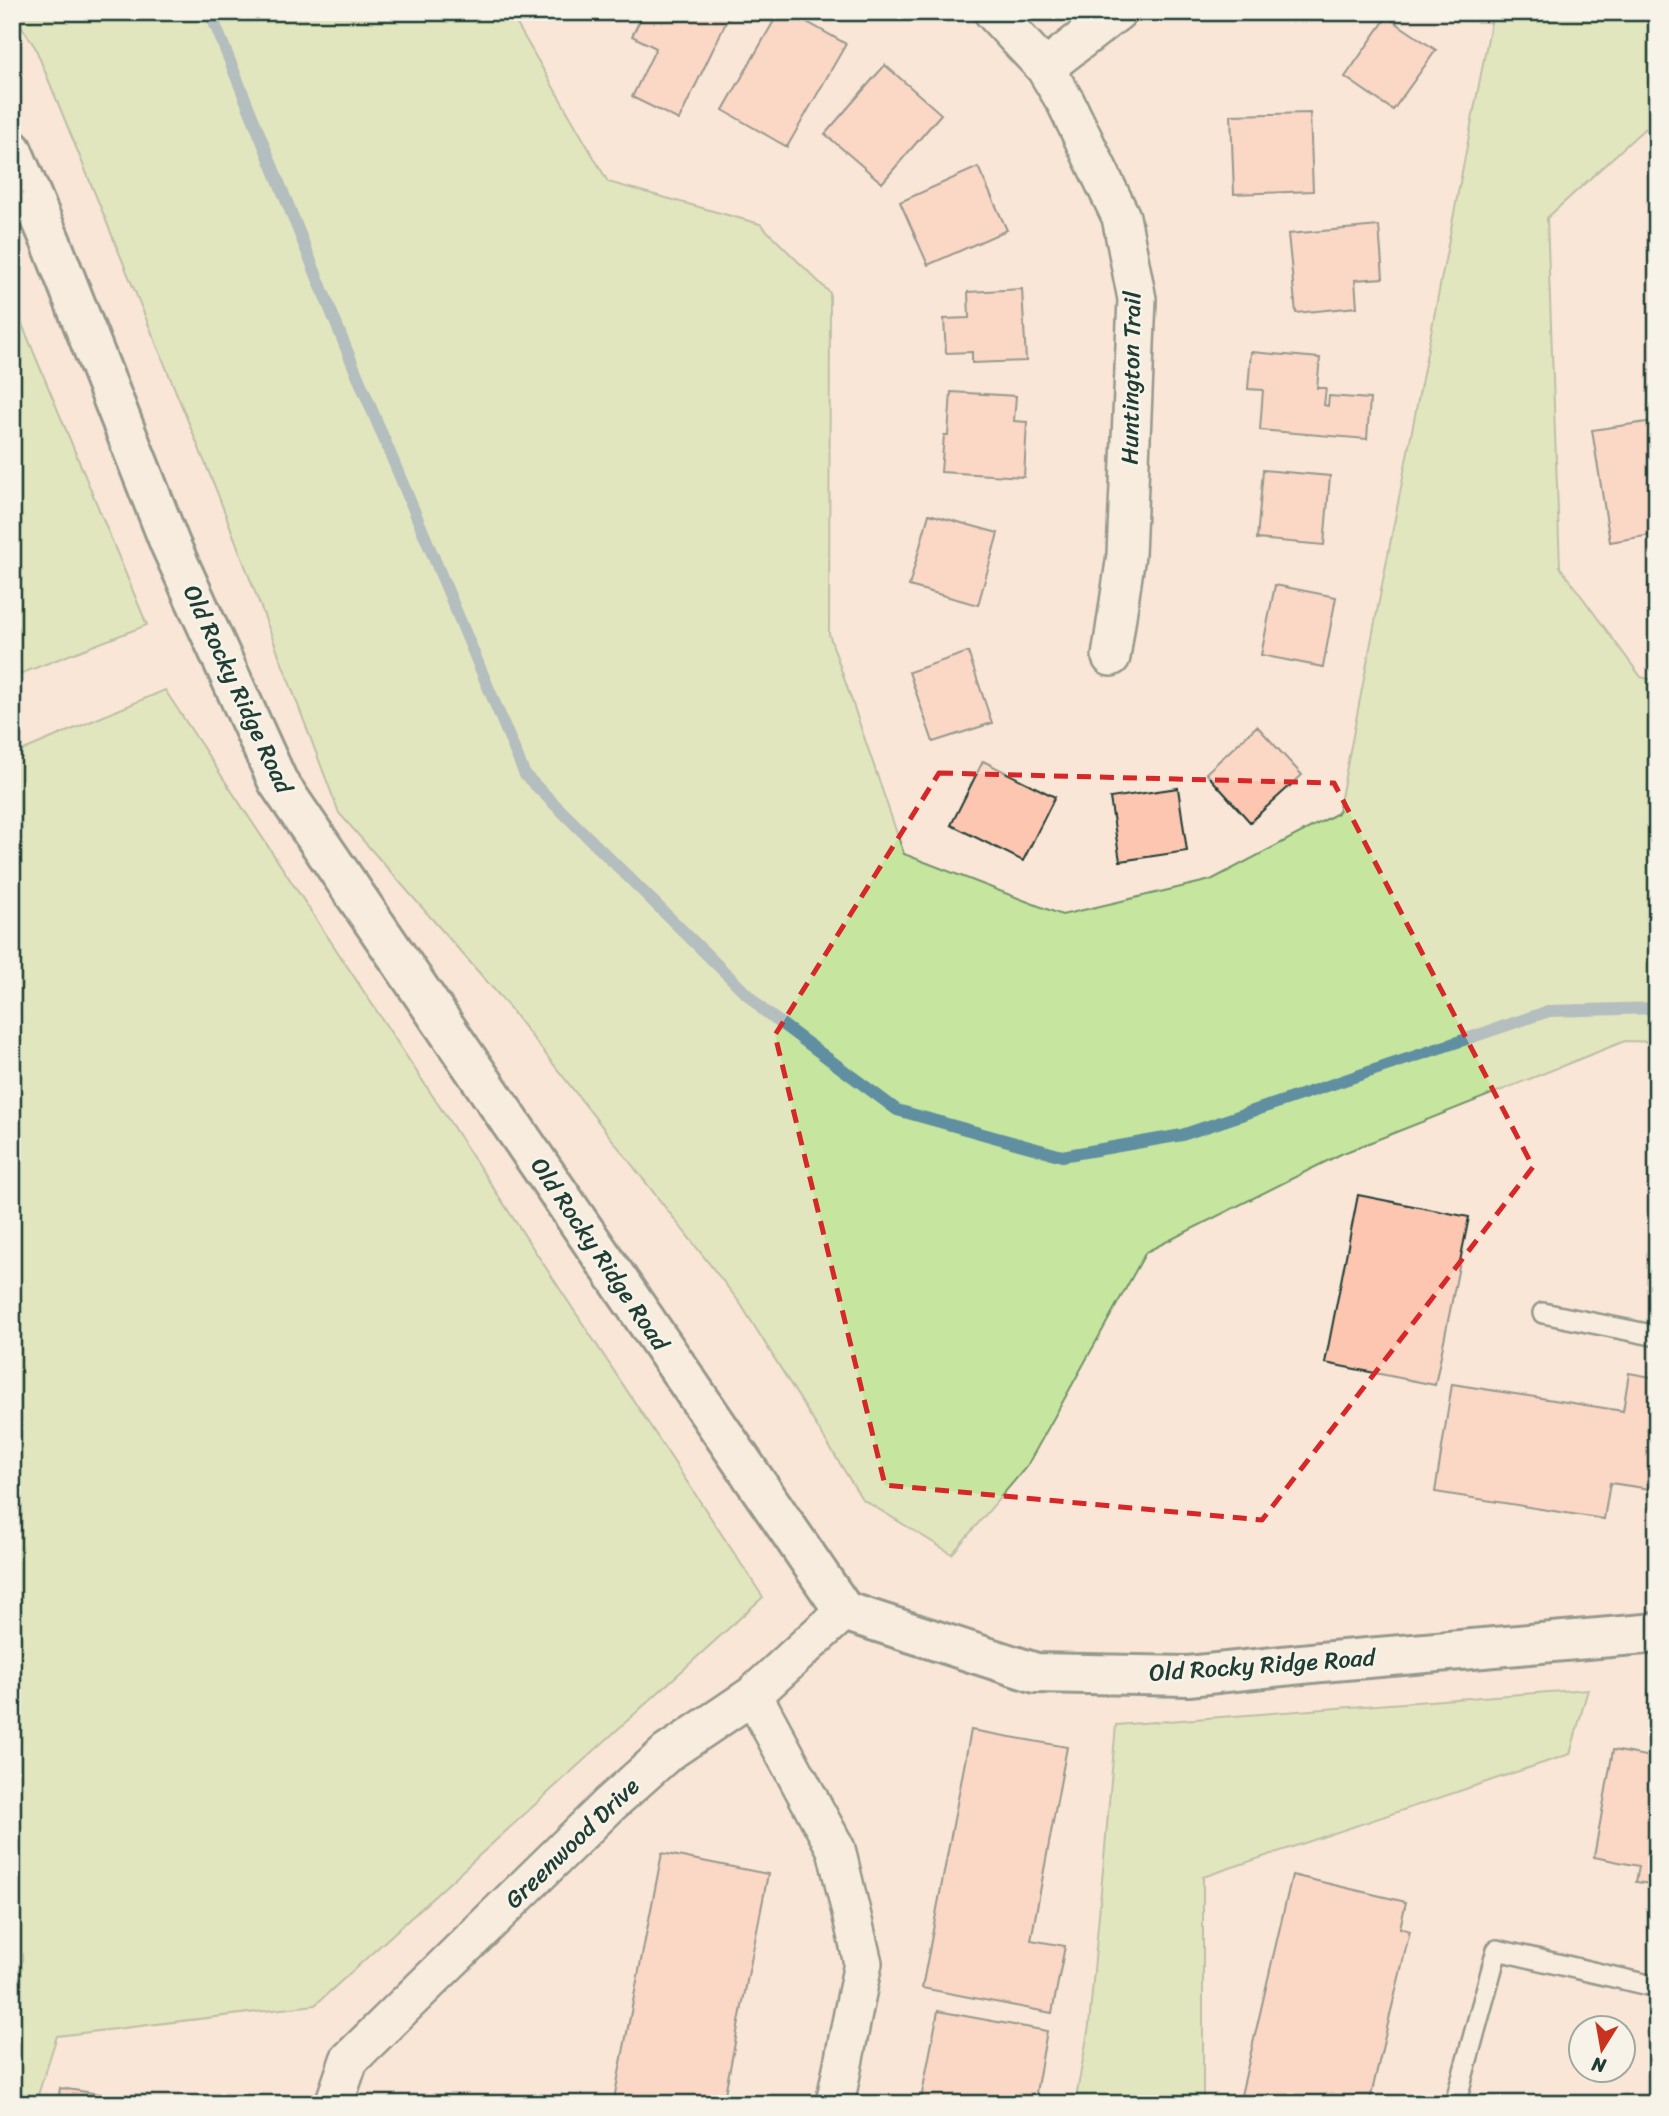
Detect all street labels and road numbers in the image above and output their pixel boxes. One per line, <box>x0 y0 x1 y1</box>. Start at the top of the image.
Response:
street label: Huntington Trail <box>1108 290 1154 465</box>
street label: Old Rocky Ridge Road <box>171 578 305 802</box>
street label: Old Rocky Ridge Road <box>519 1148 681 1361</box>
street label: Old Rocky Ridge Road <box>1148 1636 1378 1694</box>
street label: Greenwood Drive <box>494 1767 650 1919</box>

